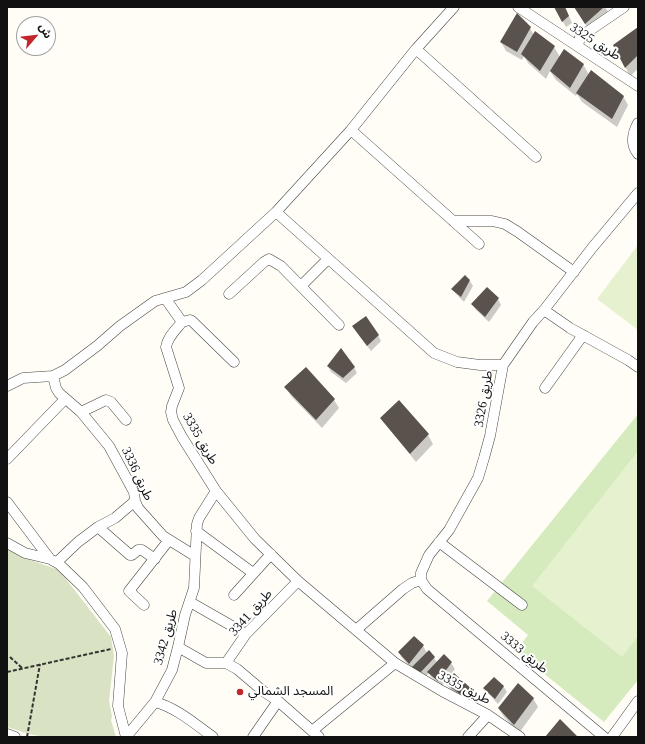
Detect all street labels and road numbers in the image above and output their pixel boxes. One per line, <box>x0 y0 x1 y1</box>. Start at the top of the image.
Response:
street label: طريق 3325 <box>567 20 623 64</box>
street label: طريق 3326 <box>471 369 497 429</box>
street label: طريق 3335 <box>179 410 221 468</box>
street label: طريق 3336 <box>118 445 156 503</box>
street label: طريق 3341 <box>226 587 276 639</box>
street label: طريق 3342 <box>151 607 181 667</box>
street label: طريق 3333 <box>497 629 551 677</box>
street label: طريق 3335 <box>435 668 493 708</box>

